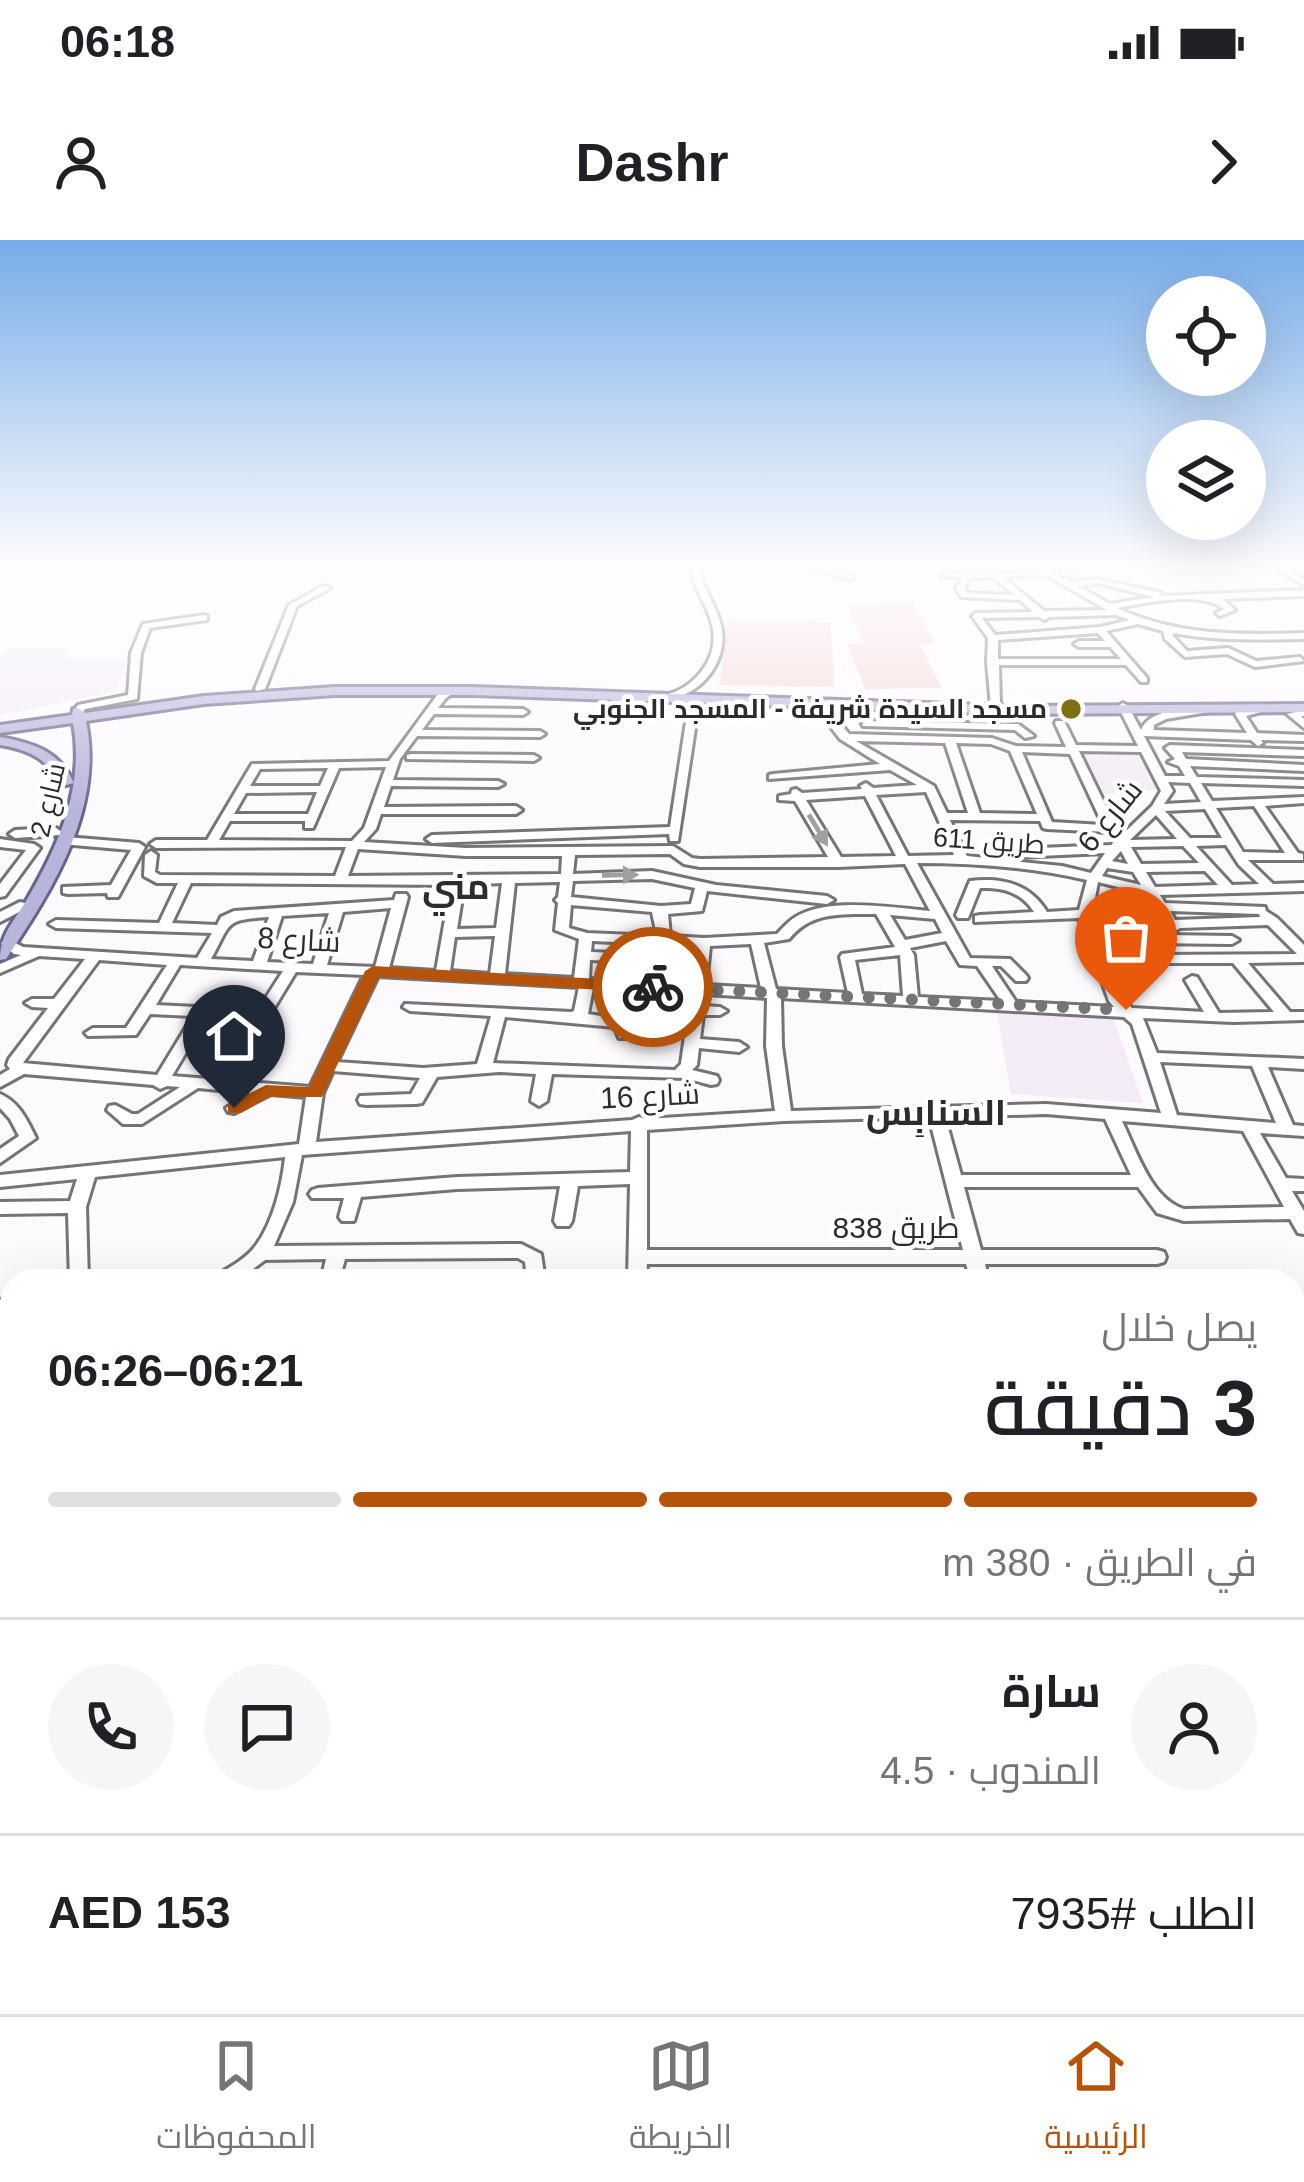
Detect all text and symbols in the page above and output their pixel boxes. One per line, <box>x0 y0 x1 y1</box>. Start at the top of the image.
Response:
text: 06:18 <box>60 16 175 67</box>
icon: person <box>48 129 114 195</box>
icon: forward <box>1190 129 1256 195</box>
text: Dashr <box>575 132 729 192</box>
map controls <box>1146 276 1266 540</box>
button: locate <box>1146 276 1266 396</box>
button: layers <box>1146 420 1266 540</box>
place label: مسجد السيدة شريفة - المسجد الجنوبي <box>573 694 1047 731</box>
marker: مسجد السيدة شريفة - المسجد الجنوبي <box>1058 696 1084 722</box>
street label: شارع 2 <box>25 760 74 841</box>
street label: شارع 6 <box>1071 773 1152 861</box>
one-way arrow <box>807 813 828 847</box>
street label: طريق 611 <box>932 822 1046 861</box>
district label: مني <box>422 866 490 916</box>
one-way arrow <box>602 866 640 885</box>
pin <box>1075 887 1177 1010</box>
icon: bag <box>1093 905 1159 971</box>
street label: شارع 8 <box>256 921 341 962</box>
courier <box>593 927 713 1047</box>
icon: bike <box>620 954 686 1020</box>
pin <box>183 985 285 1108</box>
icon: home <box>201 1003 267 1069</box>
street label: شارع 16 <box>599 1076 701 1119</box>
district label: السنابِس <box>866 1092 1006 1137</box>
street label: طريق 838 <box>833 1211 959 1246</box>
text: يصل خلال <box>1101 1306 1257 1349</box>
text: 06:21–06:26 <box>48 1345 303 1396</box>
text: 3 دقيقة <box>984 1364 1257 1452</box>
text: في الطريق · 380 m <box>942 1541 1257 1584</box>
button: phone <box>48 1664 174 1790</box>
button: chat <box>204 1664 330 1790</box>
button: person <box>1131 1664 1257 1790</box>
text: سارة <box>1002 1666 1101 1717</box>
text: المندوب · 4.5 <box>880 1749 1101 1792</box>
text: AED 153 <box>48 1887 231 1938</box>
text: الطلب #7935 <box>1011 1888 1257 1939</box>
tab: المحفوظات <box>156 2033 317 2167</box>
tab: الخريطة <box>629 2033 732 2167</box>
tab: الرئيسية <box>1044 2033 1148 2167</box>

